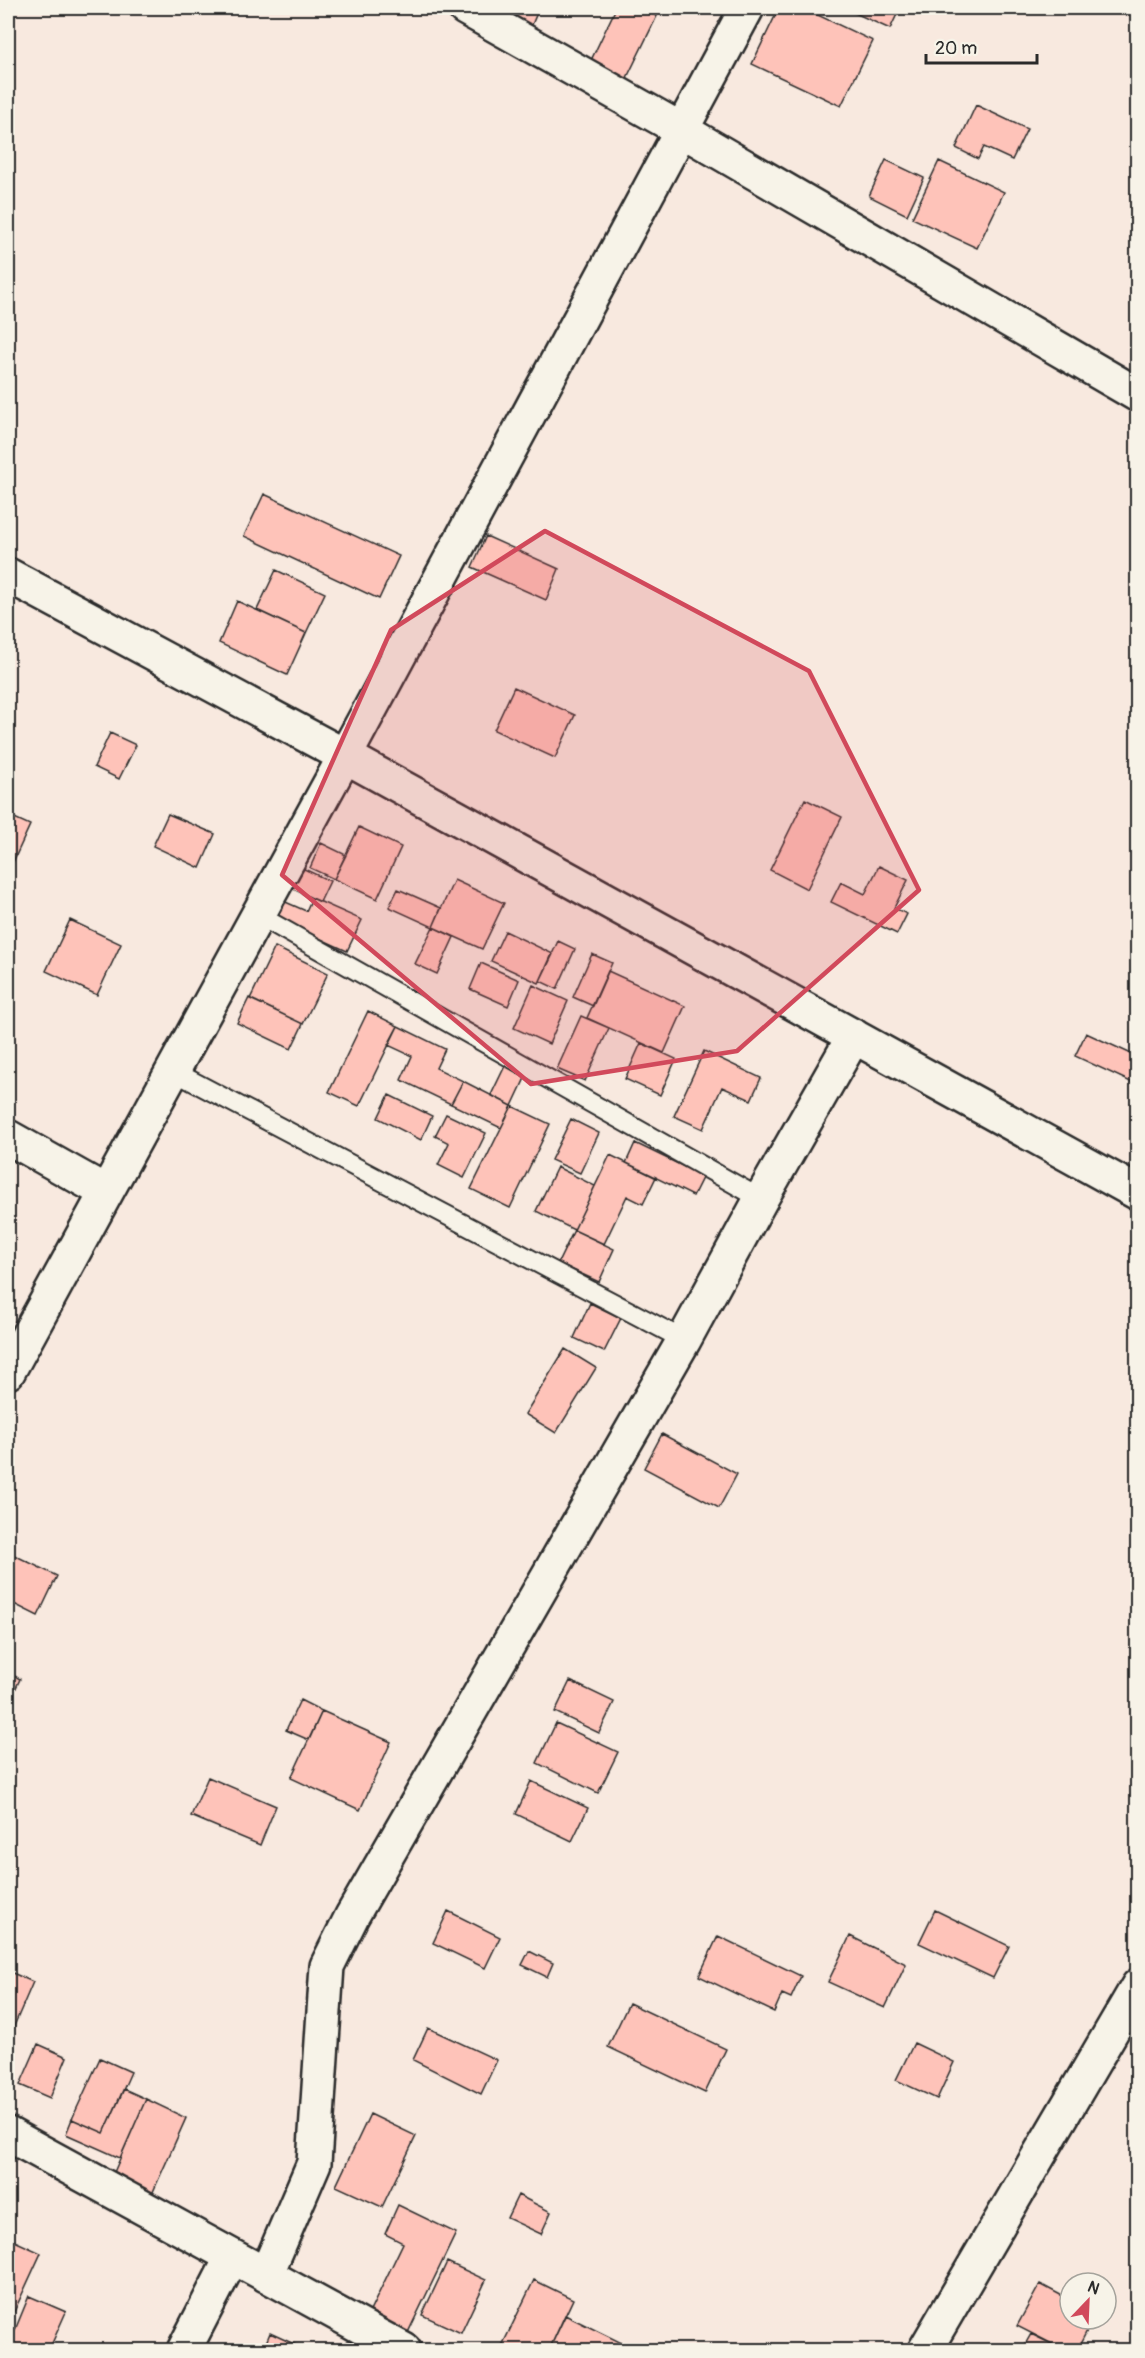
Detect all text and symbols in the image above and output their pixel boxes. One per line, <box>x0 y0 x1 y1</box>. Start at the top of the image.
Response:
scale bar <box>926 27 1037 65</box>
text: 20 m <box>935 37 977 60</box>
north arrow <box>1058 2271 1118 2331</box>
text: N <box>1085 2277 1103 2300</box>

